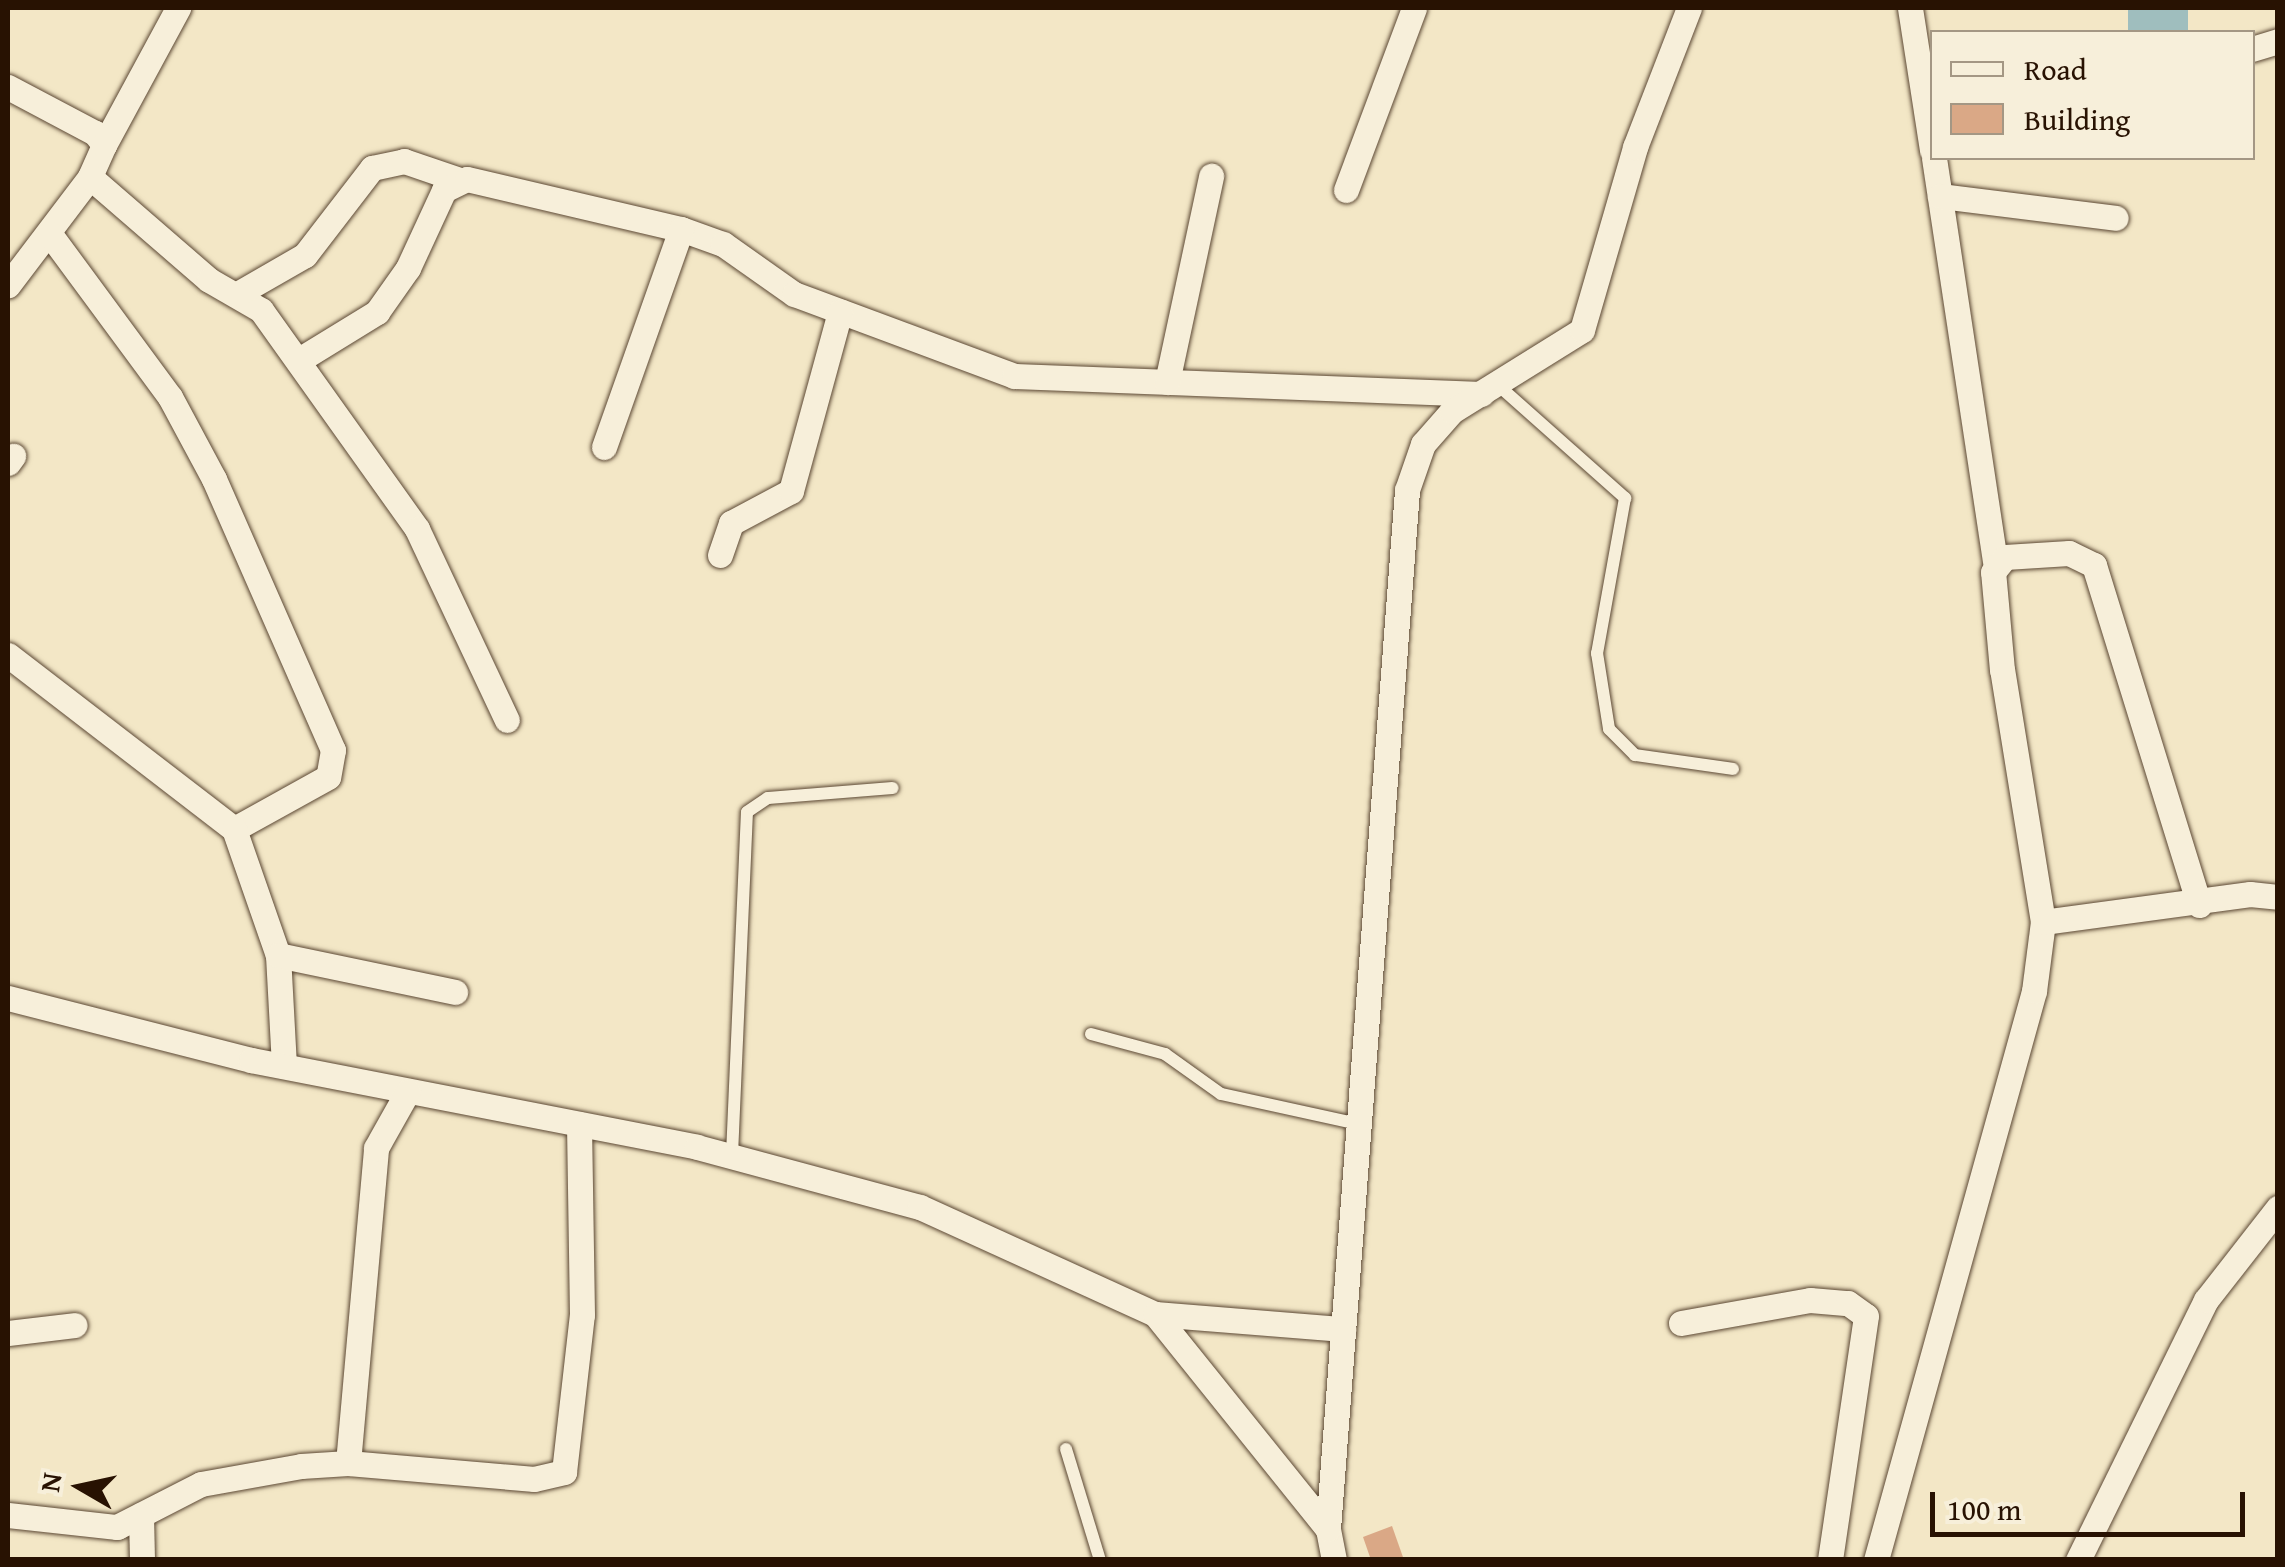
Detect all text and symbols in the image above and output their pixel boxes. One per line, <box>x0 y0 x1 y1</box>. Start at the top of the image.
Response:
legend <box>1930 30 2255 160</box>
text: Road <box>2024 47 2087 91</box>
text: Building <box>2024 97 2130 141</box>
north arrow <box>30 1437 130 1537</box>
text: N <box>28 1470 72 1495</box>
scale bar <box>1935 1472 2250 1534</box>
text: 100 m <box>1947 1487 2021 1531</box>

